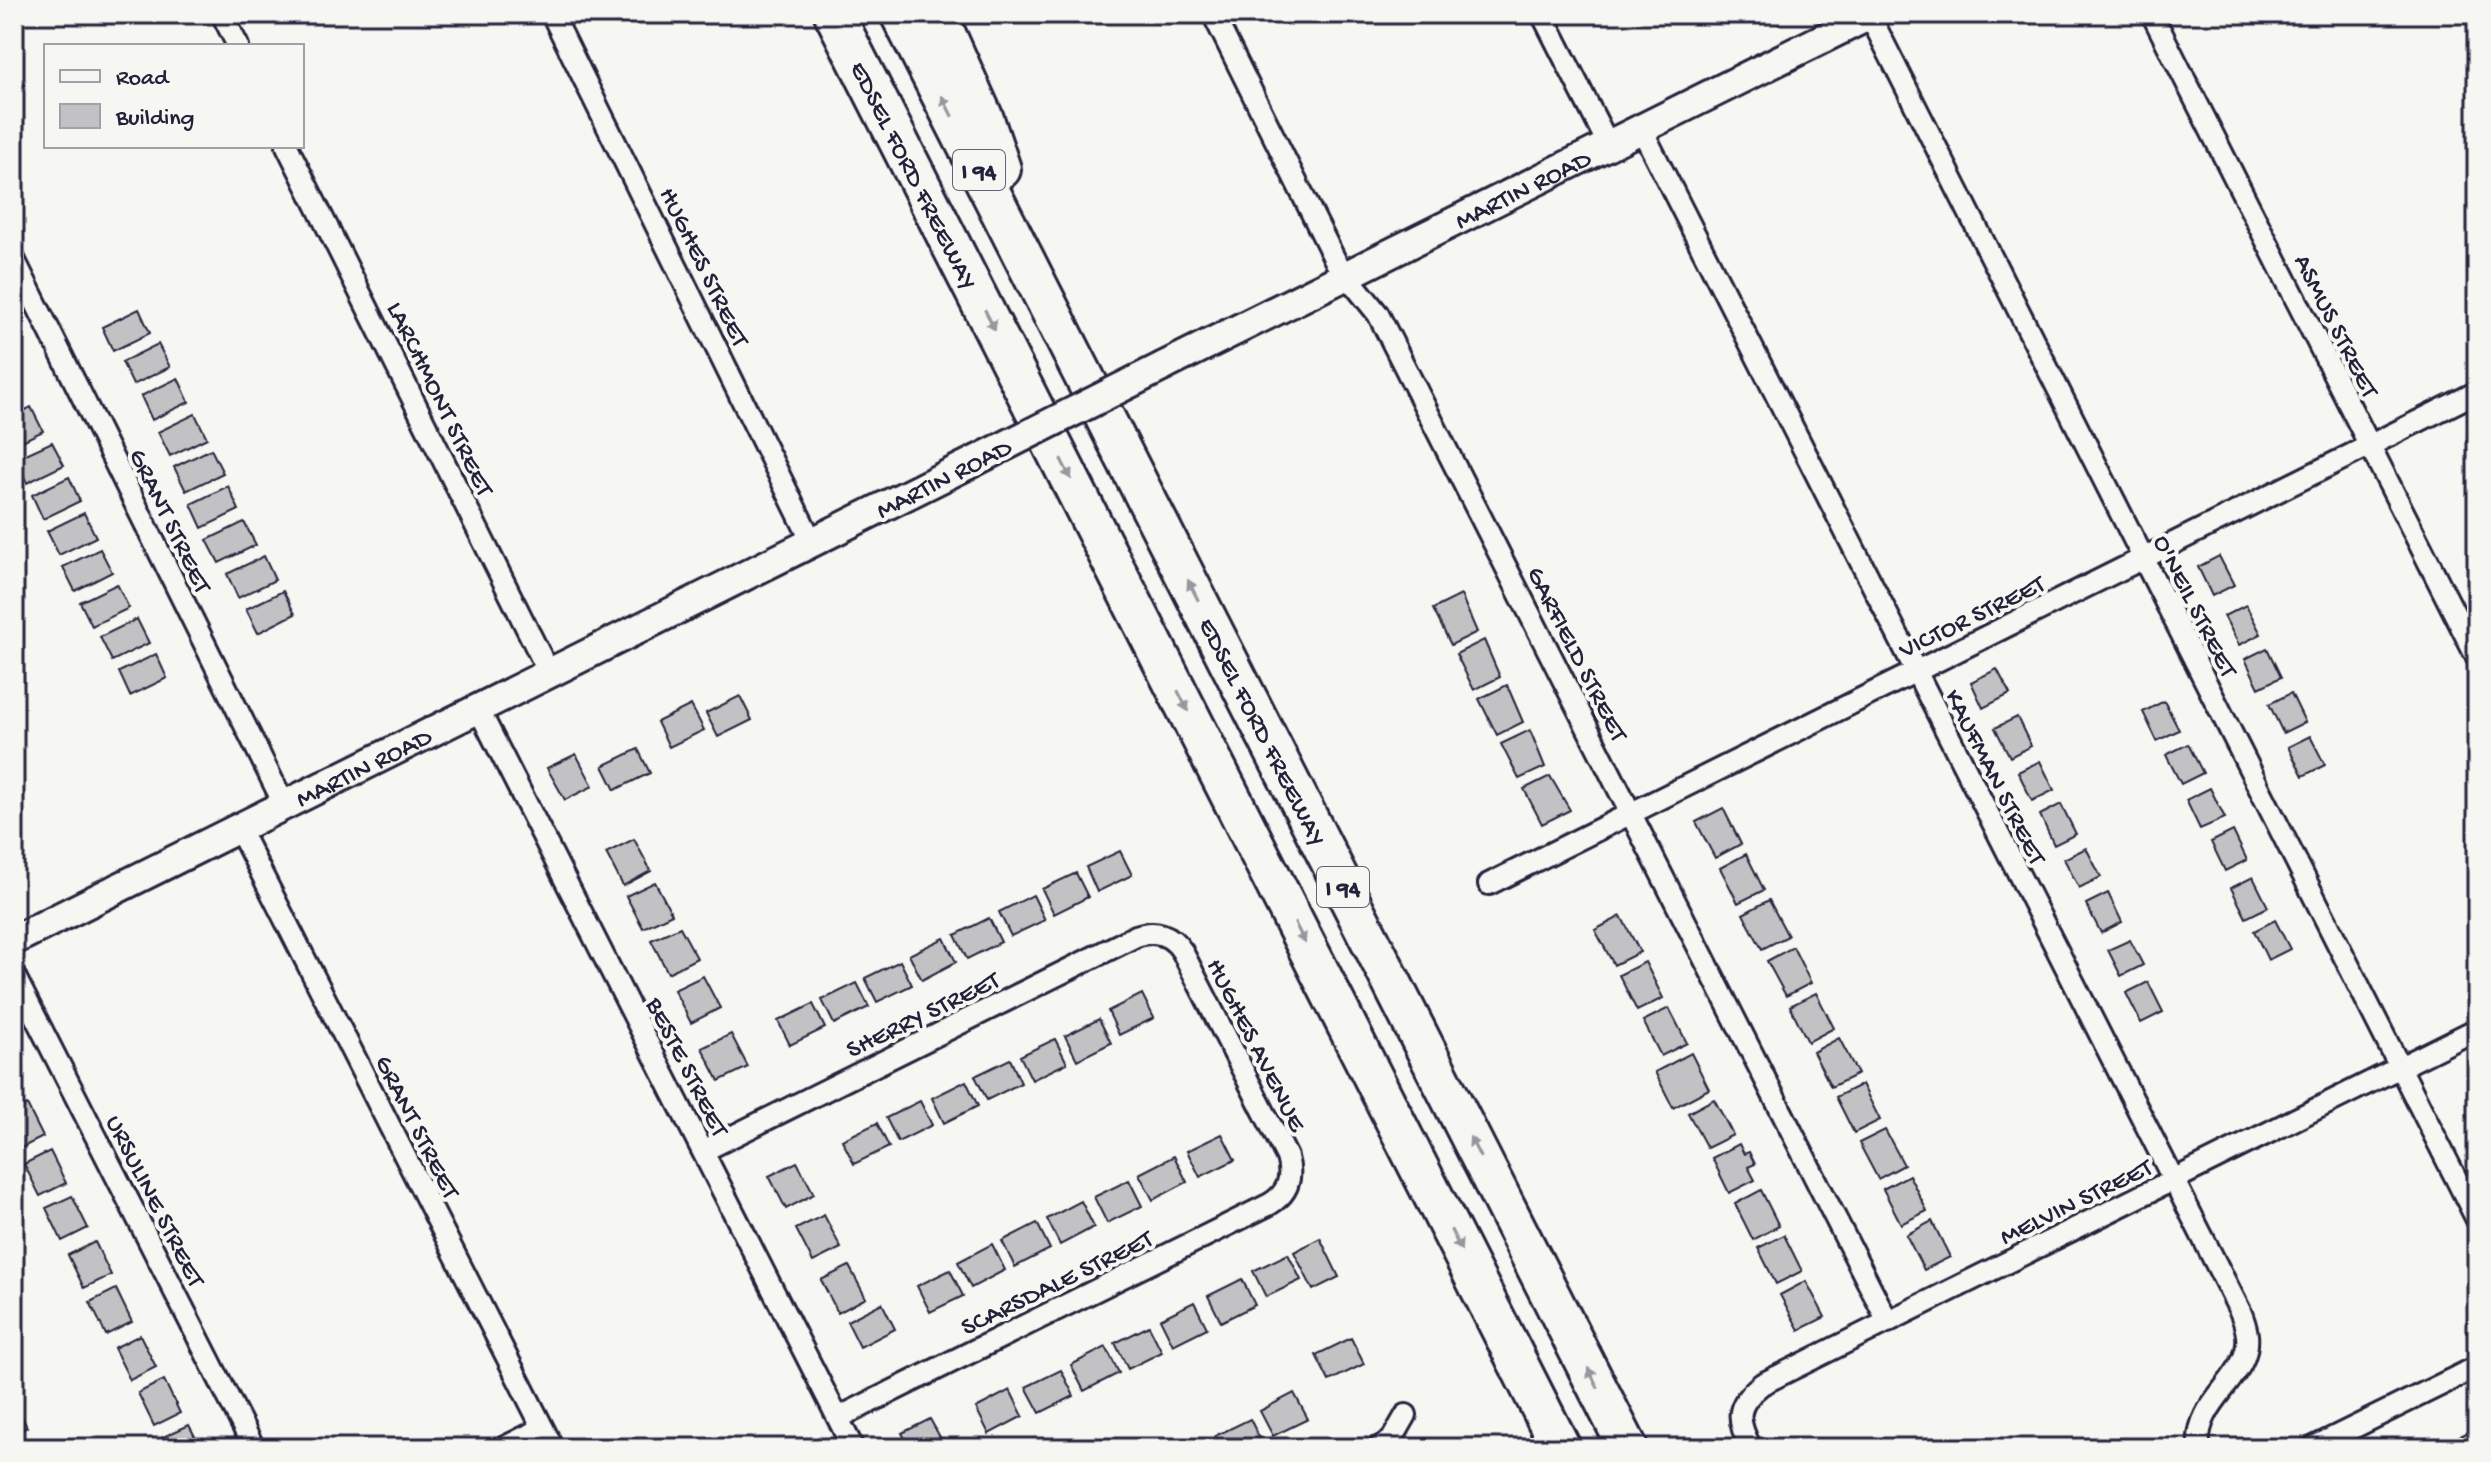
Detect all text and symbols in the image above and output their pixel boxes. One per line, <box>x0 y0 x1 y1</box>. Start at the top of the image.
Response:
legend <box>44 44 304 148</box>
street label: EDSEL FORD FREEWAY <box>841 57 982 296</box>
text: Road <box>116 65 170 94</box>
one-way arrow <box>940 95 954 118</box>
text: Building <box>115 105 194 134</box>
street label: MARTIN ROAD <box>1451 145 1597 239</box>
road number: I 94 <box>953 150 1005 190</box>
street label: HUGHES STREET <box>650 183 754 354</box>
street label: ASMUS STREET <box>2285 250 2384 405</box>
street label: LARCHMONT STREET <box>377 298 499 503</box>
one-way arrow <box>983 308 997 331</box>
street label: MARTIN ROAD <box>872 434 1018 528</box>
street label: GRANT STREET <box>120 445 217 600</box>
one-way arrow <box>1059 458 1072 481</box>
street label: O'NEIL STREET <box>2144 531 2243 684</box>
street label: GARFIELD STREET <box>1518 563 1633 748</box>
street label: VICTOR STREET <box>1894 570 2052 668</box>
one-way arrow <box>1186 579 1199 602</box>
street label: EDSEL FORD FREEWAY <box>1189 614 1331 852</box>
street label: KAUFMAN STREET <box>1935 685 2051 872</box>
one-way arrow <box>1176 690 1190 713</box>
street label: MARTIN ROAD <box>292 723 438 817</box>
road number: I 94 <box>1317 867 1369 907</box>
one-way arrow <box>1294 922 1307 945</box>
street label: HUGHES AVENUE <box>1197 954 1311 1138</box>
street label: SHERRY STREET <box>842 966 1007 1068</box>
street label: BESTE STREET <box>636 992 734 1144</box>
street label: GRANT STREET <box>366 1051 465 1206</box>
street label: URSULINE STREET <box>96 1111 210 1294</box>
one-way arrow <box>1469 1135 1482 1158</box>
street label: MELVIN STREET <box>1996 1153 2159 1254</box>
street label: SCARSDALE STREET <box>957 1225 1160 1345</box>
one-way arrow <box>1449 1229 1462 1252</box>
one-way arrow <box>1586 1367 1600 1390</box>

